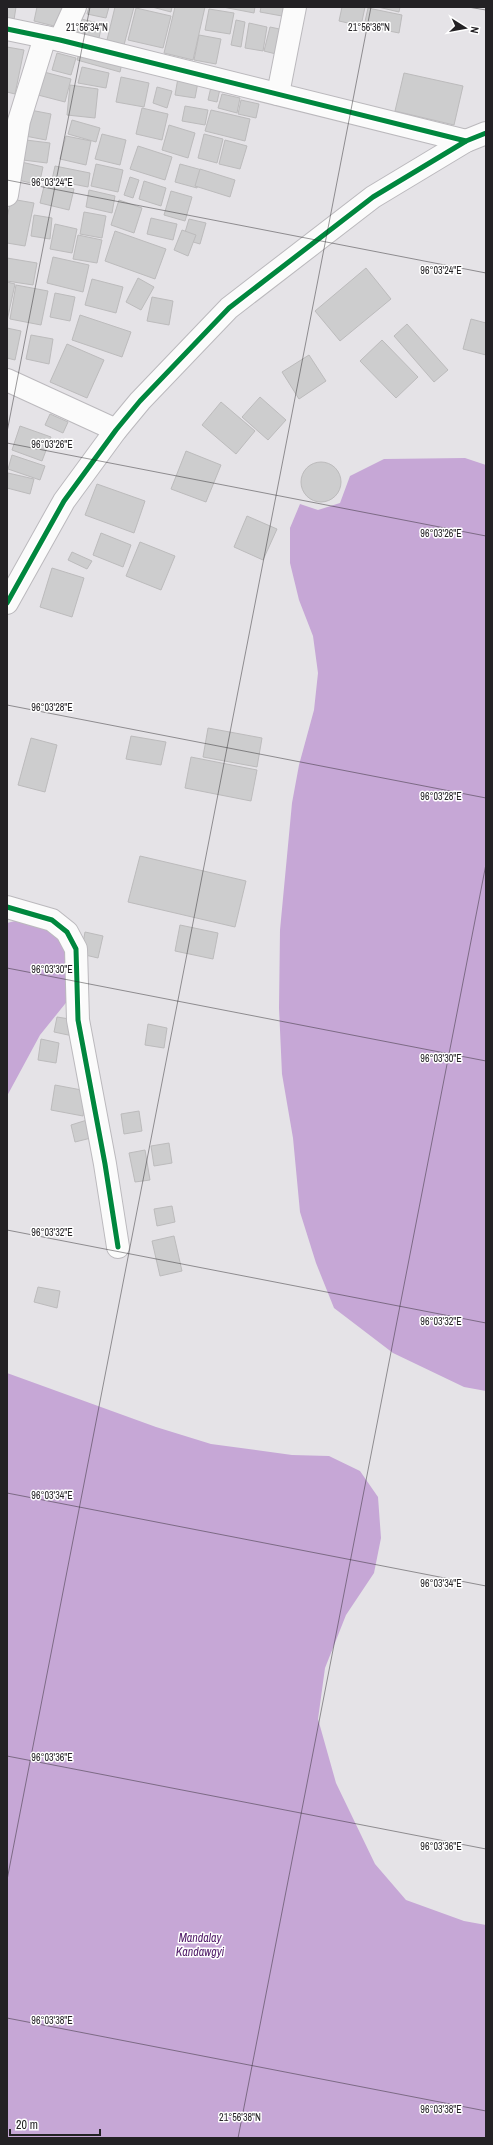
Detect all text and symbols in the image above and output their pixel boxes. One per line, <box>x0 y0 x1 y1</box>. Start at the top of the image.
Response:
north arrow <box>445 8 485 48</box>
text: 21°56'34"N <box>66 21 108 34</box>
text: 21°56'36"N <box>348 21 390 34</box>
text: N <box>467 25 482 34</box>
text: 96°03'24"E <box>31 176 73 189</box>
text: 96°03'24"E <box>420 264 462 277</box>
text: 96°03'26"E <box>31 438 73 451</box>
text: 96°03'26"E <box>420 527 462 540</box>
text: 96°03'28"E <box>31 701 73 714</box>
text: 96°03'28"E <box>420 790 462 803</box>
text: 96°03'30"E <box>31 963 73 976</box>
text: 96°03'30"E <box>420 1052 462 1065</box>
text: 96°03'32"E <box>31 1226 73 1239</box>
text: 96°03'32"E <box>420 1315 462 1328</box>
text: 96°03'34"E <box>31 1489 73 1502</box>
text: 96°03'34"E <box>420 1577 462 1590</box>
text: 96°03'36"E <box>31 1751 73 1764</box>
text: 96°03'36"E <box>420 1840 462 1853</box>
water label: Mandalay Kandawgyi <box>176 1930 225 1960</box>
text: 96°03'38"E <box>31 2014 73 2027</box>
text: 96°03'38"E <box>420 2103 462 2116</box>
scale bar <box>10 2111 100 2137</box>
text: 21°56'38"N <box>219 2111 261 2124</box>
text: 20 m <box>16 2117 38 2133</box>

